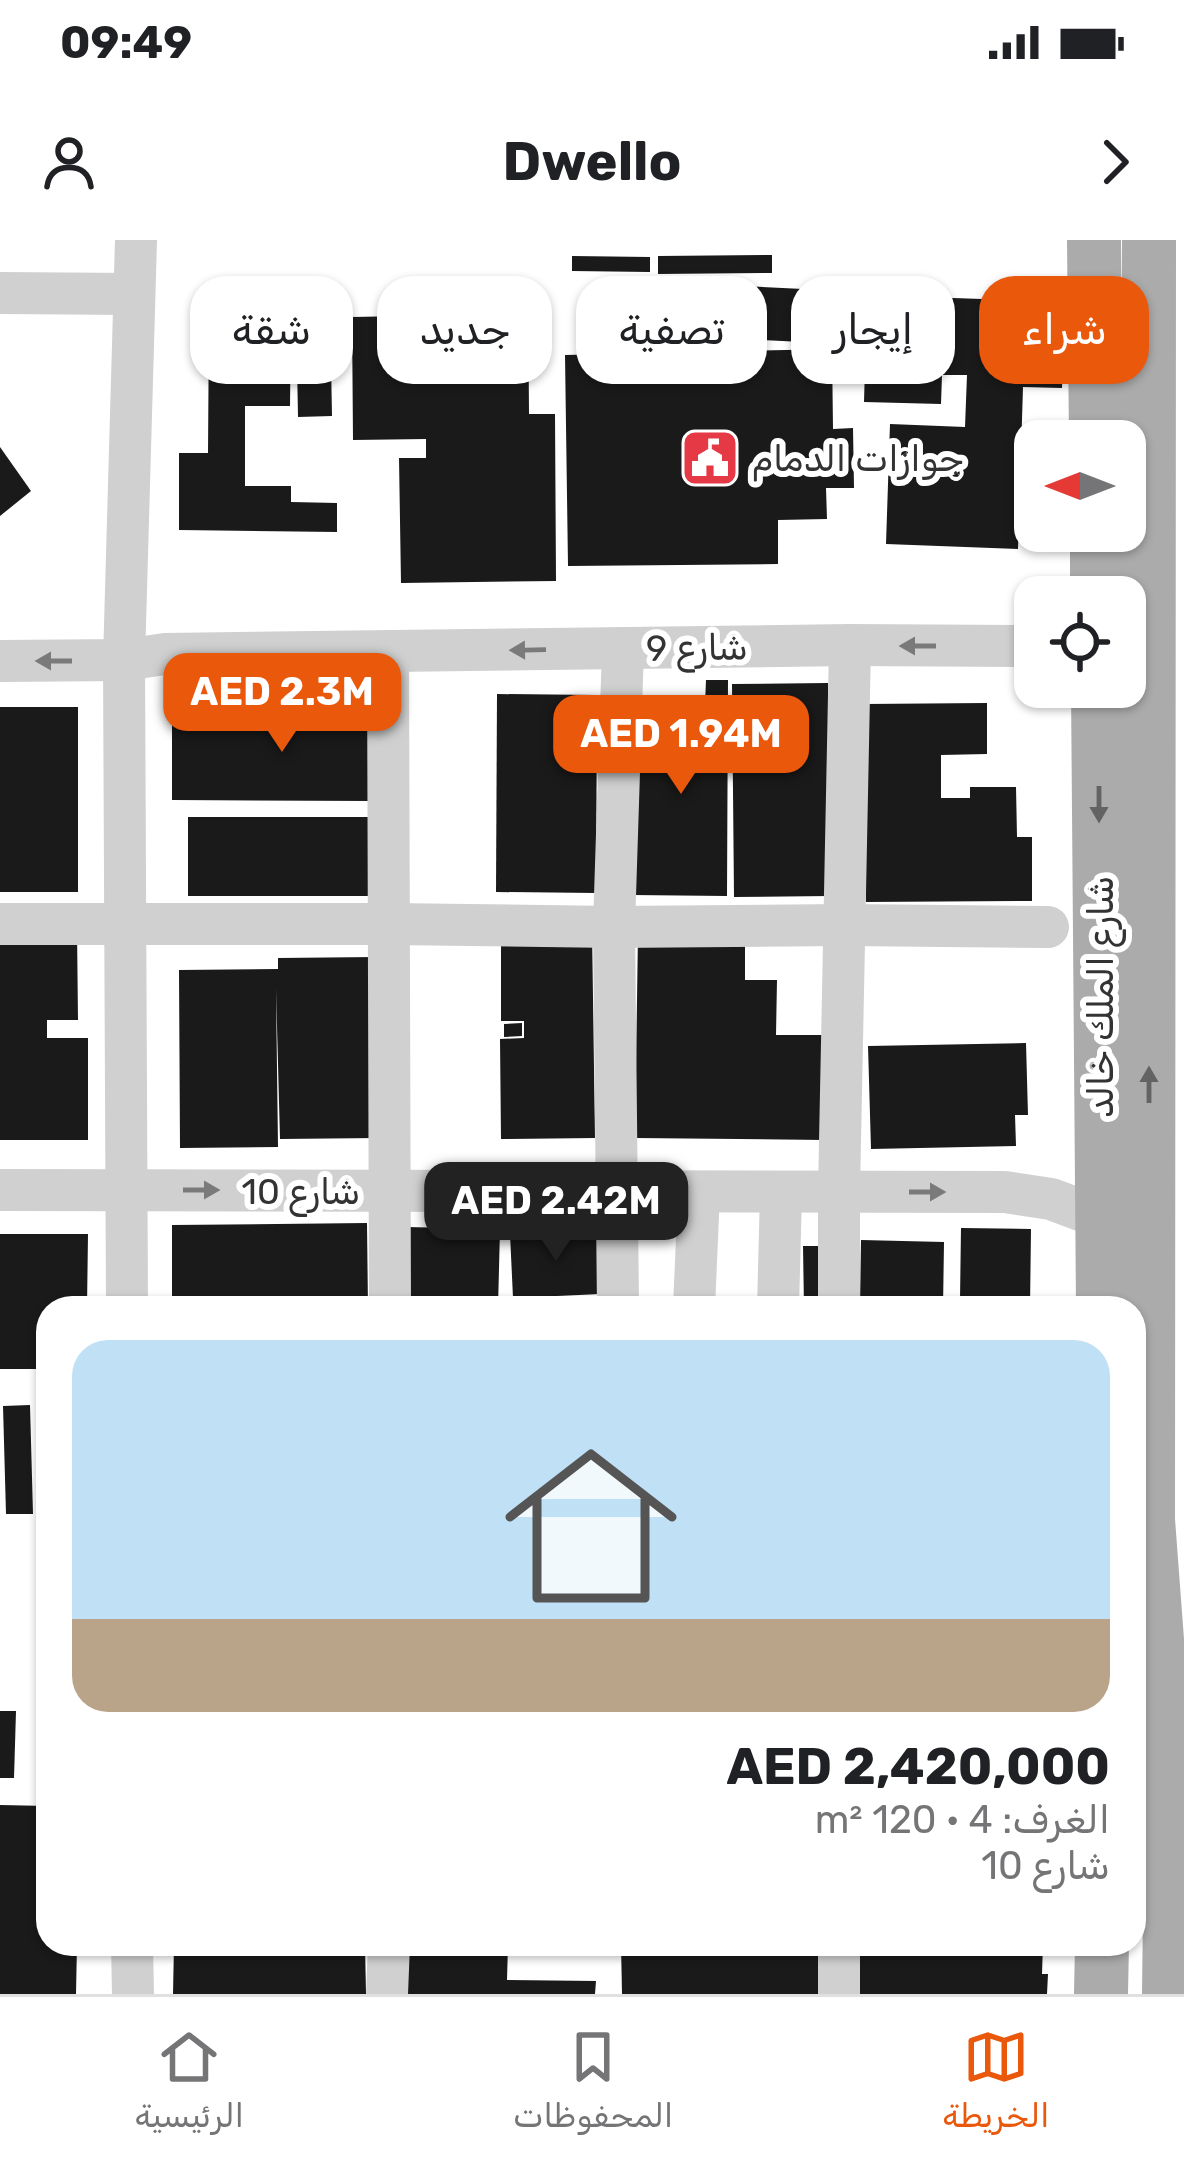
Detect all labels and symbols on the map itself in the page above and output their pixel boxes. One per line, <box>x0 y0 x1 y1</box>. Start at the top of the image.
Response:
north arrow <box>1014 420 1146 552</box>
public building icon: جوازات الدمام <box>679 427 741 489</box>
place label: جوازات الدمام <box>752 437 964 482</box>
street label: شارع 9 <box>646 625 748 674</box>
one-way arrow <box>898 636 936 656</box>
one-way arrow <box>508 640 546 659</box>
one-way arrow <box>34 651 72 670</box>
pin: AED 2.3M <box>158 653 406 755</box>
pin: AED 1.94M <box>544 695 818 797</box>
one-way arrow <box>1089 786 1109 824</box>
street label: شارع الملك خالد <box>1079 876 1126 1118</box>
one-way arrow <box>1139 1065 1159 1103</box>
pin: AED 2.42M <box>419 1162 693 1264</box>
street label: شارع 10 <box>242 1170 360 1217</box>
one-way arrow <box>183 1180 221 1200</box>
one-way arrow <box>909 1182 947 1201</box>

